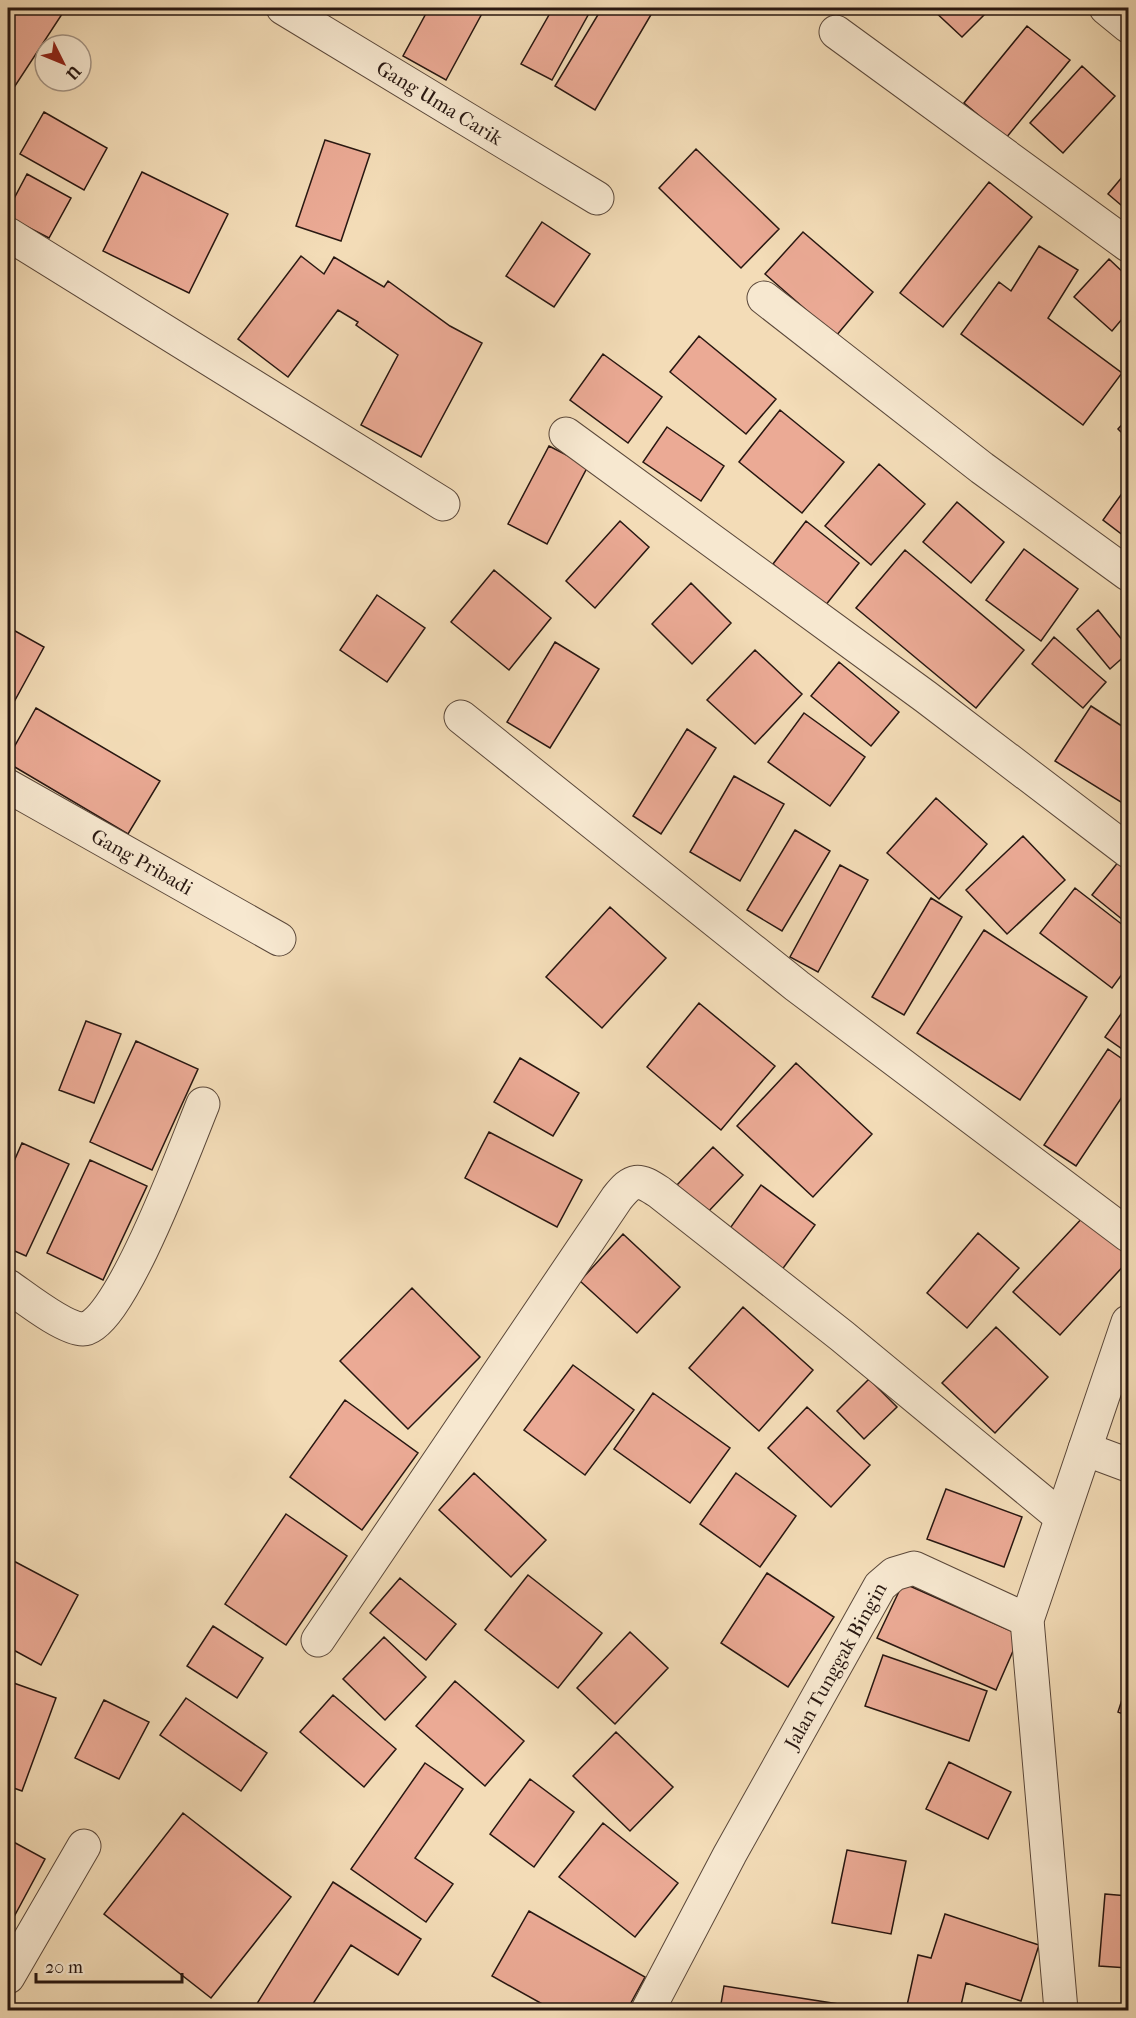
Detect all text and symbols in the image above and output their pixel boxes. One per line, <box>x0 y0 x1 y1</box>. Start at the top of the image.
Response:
north arrow <box>33 33 93 93</box>
street label: Gang Uma Carik <box>372 56 507 150</box>
text: U <box>62 61 85 84</box>
street label: Gang Pribadi <box>87 824 197 900</box>
street label: Jalan Tunggak Bingin <box>779 1578 892 1755</box>
scale bar <box>36 1946 182 1984</box>
text: 20 m <box>45 1957 83 1978</box>

